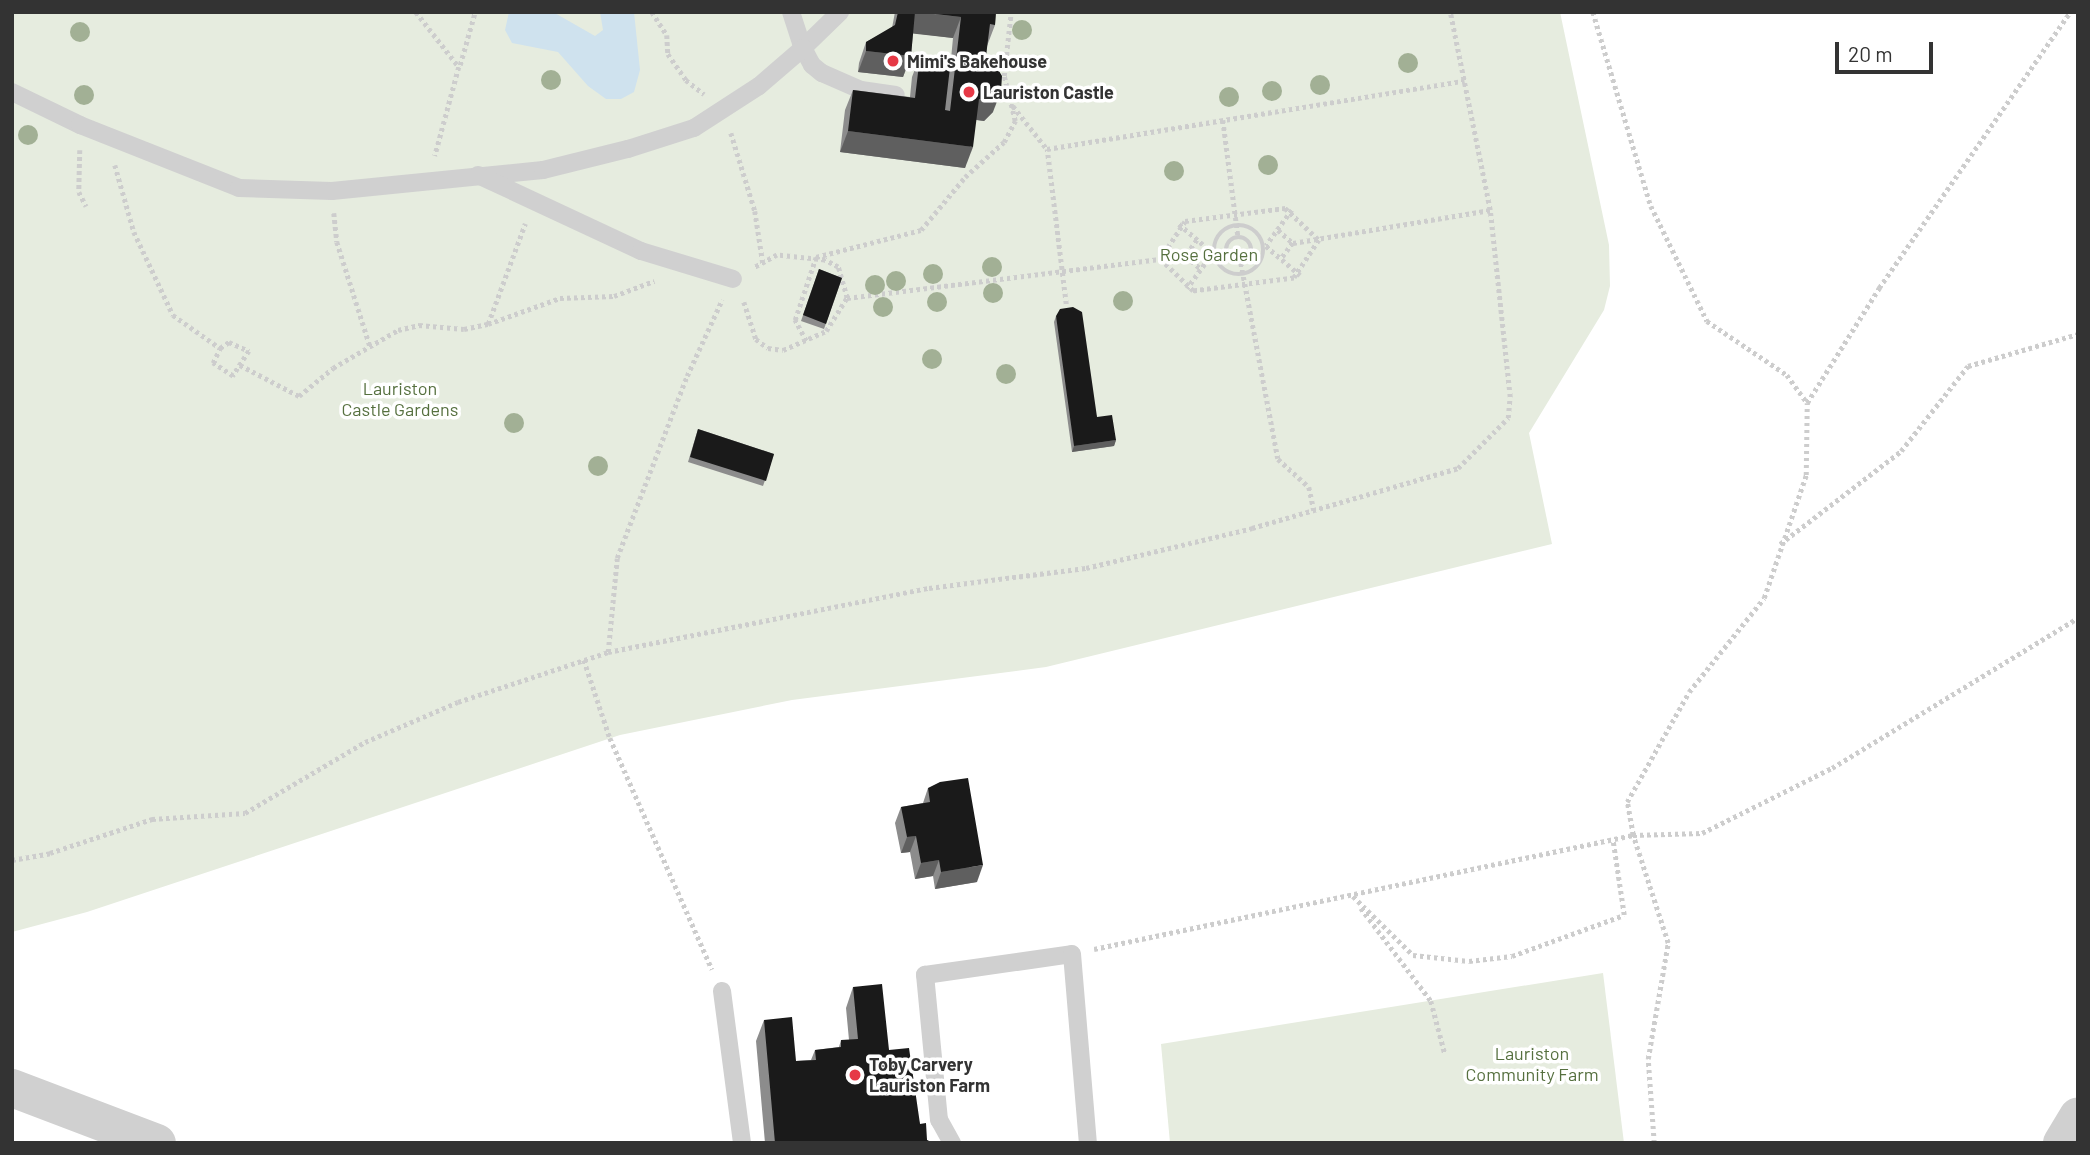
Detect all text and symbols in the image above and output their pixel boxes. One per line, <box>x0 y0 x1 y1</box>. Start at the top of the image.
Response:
scale bar <box>1838 28 1936 72</box>
text: 20 m <box>1848 41 1893 66</box>
place label: Mimi's Bakehouse <box>907 50 1047 72</box>
marker: Mimi's Bakehouse <box>885 53 901 69</box>
place label: Lauriston Castle <box>983 81 1114 103</box>
marker: Lauriston Castle <box>961 84 977 100</box>
park label: Rose Garden <box>1160 243 1258 265</box>
park label: Lauriston Castle Gardens <box>342 378 458 420</box>
park label: Lauriston Community Farm <box>1465 1043 1599 1086</box>
place label: Toby Carvery Lauriston Farm <box>869 1054 990 1096</box>
marker: Toby Carvery Lauriston Farm <box>847 1067 863 1083</box>

